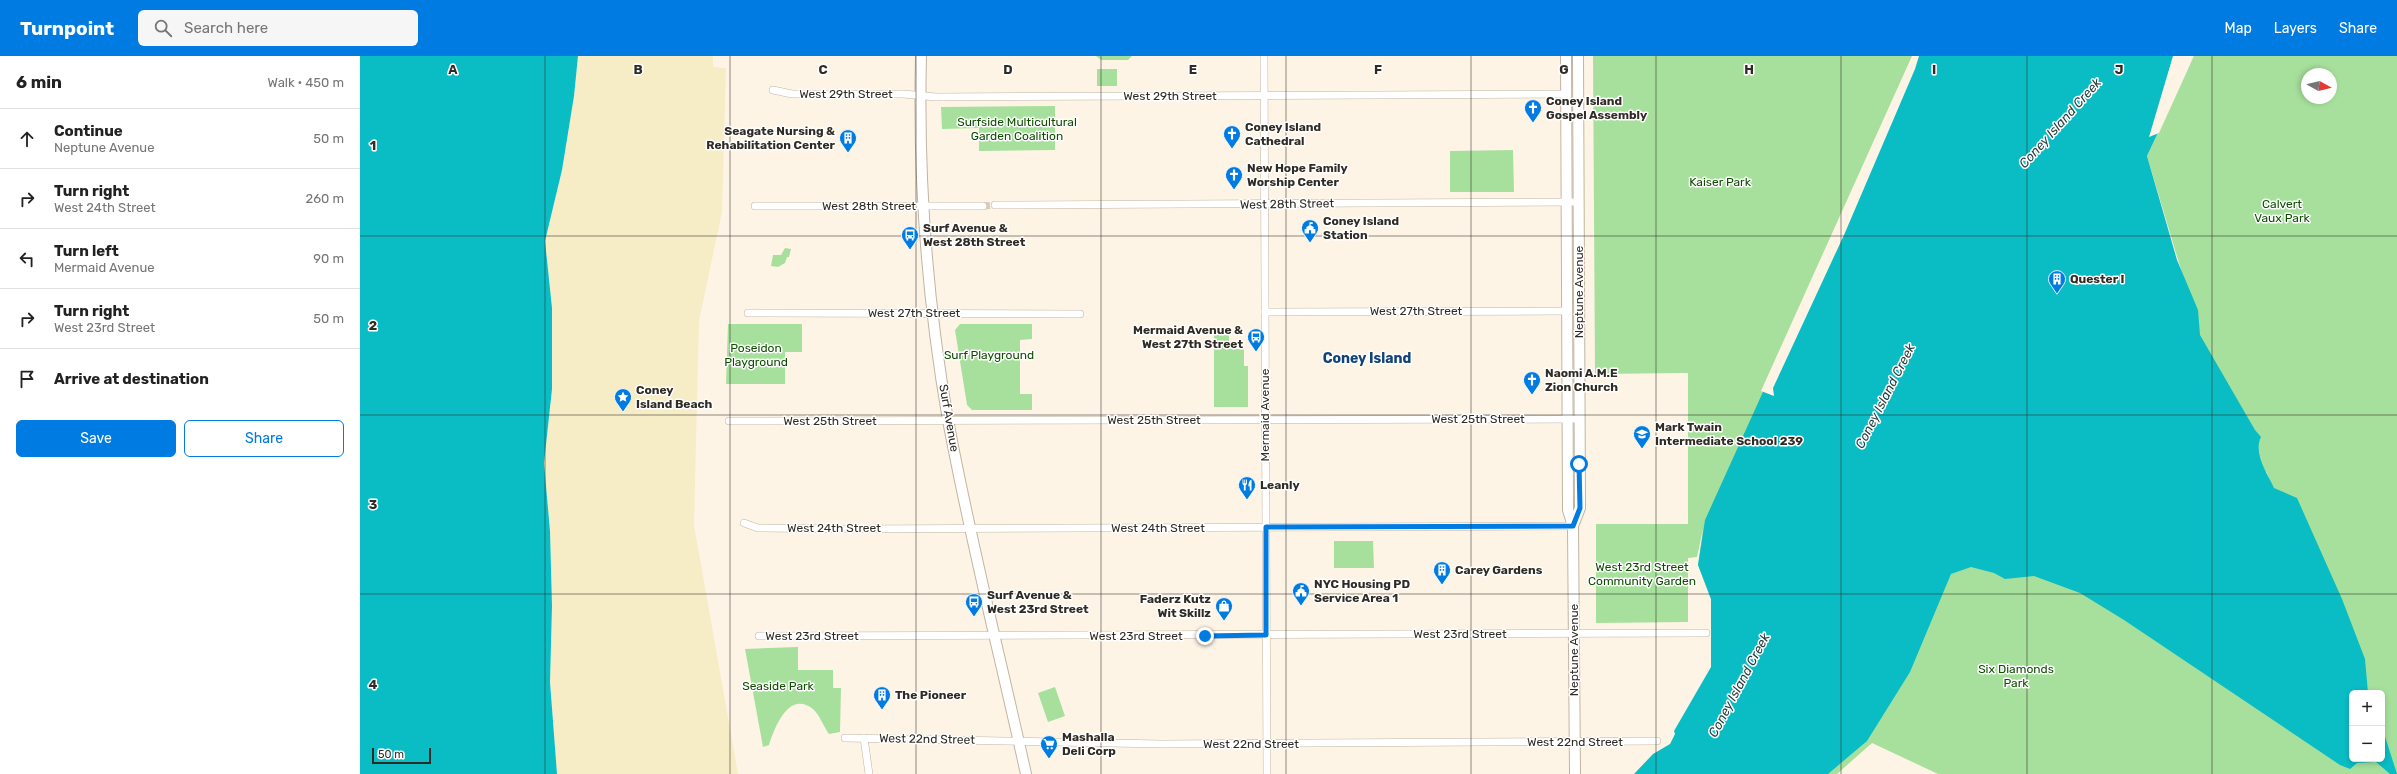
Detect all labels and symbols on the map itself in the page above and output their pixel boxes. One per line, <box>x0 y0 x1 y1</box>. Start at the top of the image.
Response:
text: A <box>448 62 458 77</box>
text: B <box>633 62 643 77</box>
text: C <box>818 62 828 77</box>
text: D <box>1003 62 1013 77</box>
text: E <box>1189 62 1197 77</box>
text: F <box>1374 62 1382 77</box>
text: G <box>1559 62 1569 77</box>
text: H <box>1744 62 1754 77</box>
text: I <box>1932 62 1936 77</box>
text: J <box>2115 62 2123 77</box>
north arrow <box>2301 68 2337 104</box>
water label: Coney Island Creek <box>2016 75 2104 171</box>
street label: West 29th Street <box>799 87 893 101</box>
street label: West 29th Street <box>1123 89 1217 103</box>
place label: Coney Island Gospel Assembly <box>1546 94 1647 122</box>
church icon: Coney Island Gospel Assembly <box>1523 98 1543 123</box>
park label: Surfside Multicultural Garden Coalition <box>957 115 1077 143</box>
place label: Coney Island Cathedral <box>1245 120 1321 148</box>
place label: Seagate Nursing & Rehabilitation Center <box>706 124 836 152</box>
church icon: Coney Island Cathedral <box>1222 124 1242 149</box>
building icon: Seagate Nursing & Rehabilitation Center <box>838 128 858 153</box>
text: 1 <box>370 138 376 153</box>
place label: New Hope Family Worship Center <box>1247 161 1348 189</box>
church icon: New Hope Family Worship Center <box>1224 165 1244 190</box>
park label: Kaiser Park <box>1689 175 1752 189</box>
street label: West 28th Street <box>1240 196 1334 212</box>
park label: Calvert Vaux Park <box>2254 197 2311 225</box>
street label: West 28th Street <box>822 199 916 213</box>
place label: Coney Island Station <box>1323 214 1399 242</box>
public building icon: Coney Island Station <box>1300 218 1320 243</box>
place label: Surf Avenue & West 28th Street <box>923 221 1026 249</box>
bus stop icon: Surf Avenue & West 28th Street <box>900 225 920 250</box>
street label: Neptune Avenue <box>1572 245 1586 338</box>
building icon: Quester I <box>2047 269 2067 294</box>
place label: Quester I <box>2070 272 2124 286</box>
street label: West 27th Street <box>1370 304 1463 318</box>
street label: West 27th Street <box>868 306 961 320</box>
text: 2 <box>369 318 377 333</box>
place label: Mermaid Avenue & West 27th Street <box>1133 323 1243 351</box>
bus stop icon: Mermaid Avenue & West 27th Street <box>1246 327 1266 352</box>
park label: Poseidon Playground <box>724 341 788 369</box>
water label: Coney Island Creek <box>1852 341 1918 451</box>
park label: Surf Playground <box>944 348 1034 362</box>
district label: Coney Island <box>1323 350 1412 367</box>
place label: Naomi A.M.E Zion Church <box>1545 366 1618 394</box>
street label: Mermaid Avenue <box>1258 368 1272 461</box>
church icon: Naomi A.M.E Zion Church <box>1522 370 1542 395</box>
place label: Coney Island Beach <box>636 383 713 411</box>
street label: Surf Avenue <box>936 383 962 453</box>
place icon: Coney Island Beach <box>613 387 633 412</box>
street label: West 25th Street <box>1431 412 1525 426</box>
street label: West 25th Street <box>1107 413 1201 427</box>
street label: West 25th Street <box>783 414 877 428</box>
place label: Mark Twain Intermediate School 239 <box>1655 420 1803 448</box>
school or university icon: Mark Twain Intermediate School 239 <box>1632 424 1652 449</box>
route start <box>1570 455 1588 473</box>
restaurant icon: Leanly <box>1237 475 1257 500</box>
place label: Leanly <box>1260 478 1300 492</box>
text: 3 <box>369 497 378 512</box>
street label: West 24th Street <box>787 521 881 535</box>
street label: West 24th Street <box>1111 521 1205 535</box>
building icon: Carey Gardens <box>1432 560 1452 585</box>
park label: West 23rd Street Community Garden <box>1588 560 1696 588</box>
place label: Carey Gardens <box>1455 563 1543 577</box>
place label: NYC Housing PD Service Area 1 <box>1314 577 1410 605</box>
public building icon: NYC Housing PD Service Area 1 <box>1291 581 1311 606</box>
place label: Surf Avenue & West 23rd Street <box>987 588 1089 616</box>
bus stop icon: Surf Avenue & West 23rd Street <box>964 592 984 617</box>
place label: Faderz Kutz Wit Skillz <box>1140 592 1211 620</box>
shop icon: Faderz Kutz Wit Skillz <box>1214 596 1234 621</box>
street label: Neptune Avenue <box>1567 603 1581 696</box>
route end <box>1196 627 1214 645</box>
street label: West 23rd Street <box>1413 627 1507 641</box>
street label: West 23rd Street <box>765 629 859 643</box>
street label: West 23rd Street <box>1089 629 1183 643</box>
water label: Coney Island Creek <box>1705 630 1773 740</box>
park label: Six Diamonds Park <box>1978 662 2054 690</box>
text: 4 <box>369 677 378 692</box>
park label: Seaside Park <box>742 679 815 693</box>
building icon: The Pioneer <box>872 685 892 710</box>
place label: The Pioneer <box>895 688 967 702</box>
place label: Mashalla Deli Corp <box>1062 730 1116 758</box>
street label: West 22nd Street <box>879 731 975 747</box>
supermarket icon: Mashalla Deli Corp <box>1039 734 1059 759</box>
street label: West 22nd Street <box>1527 735 1623 749</box>
street label: West 22nd Street <box>1203 737 1299 751</box>
scale bar <box>372 746 431 765</box>

